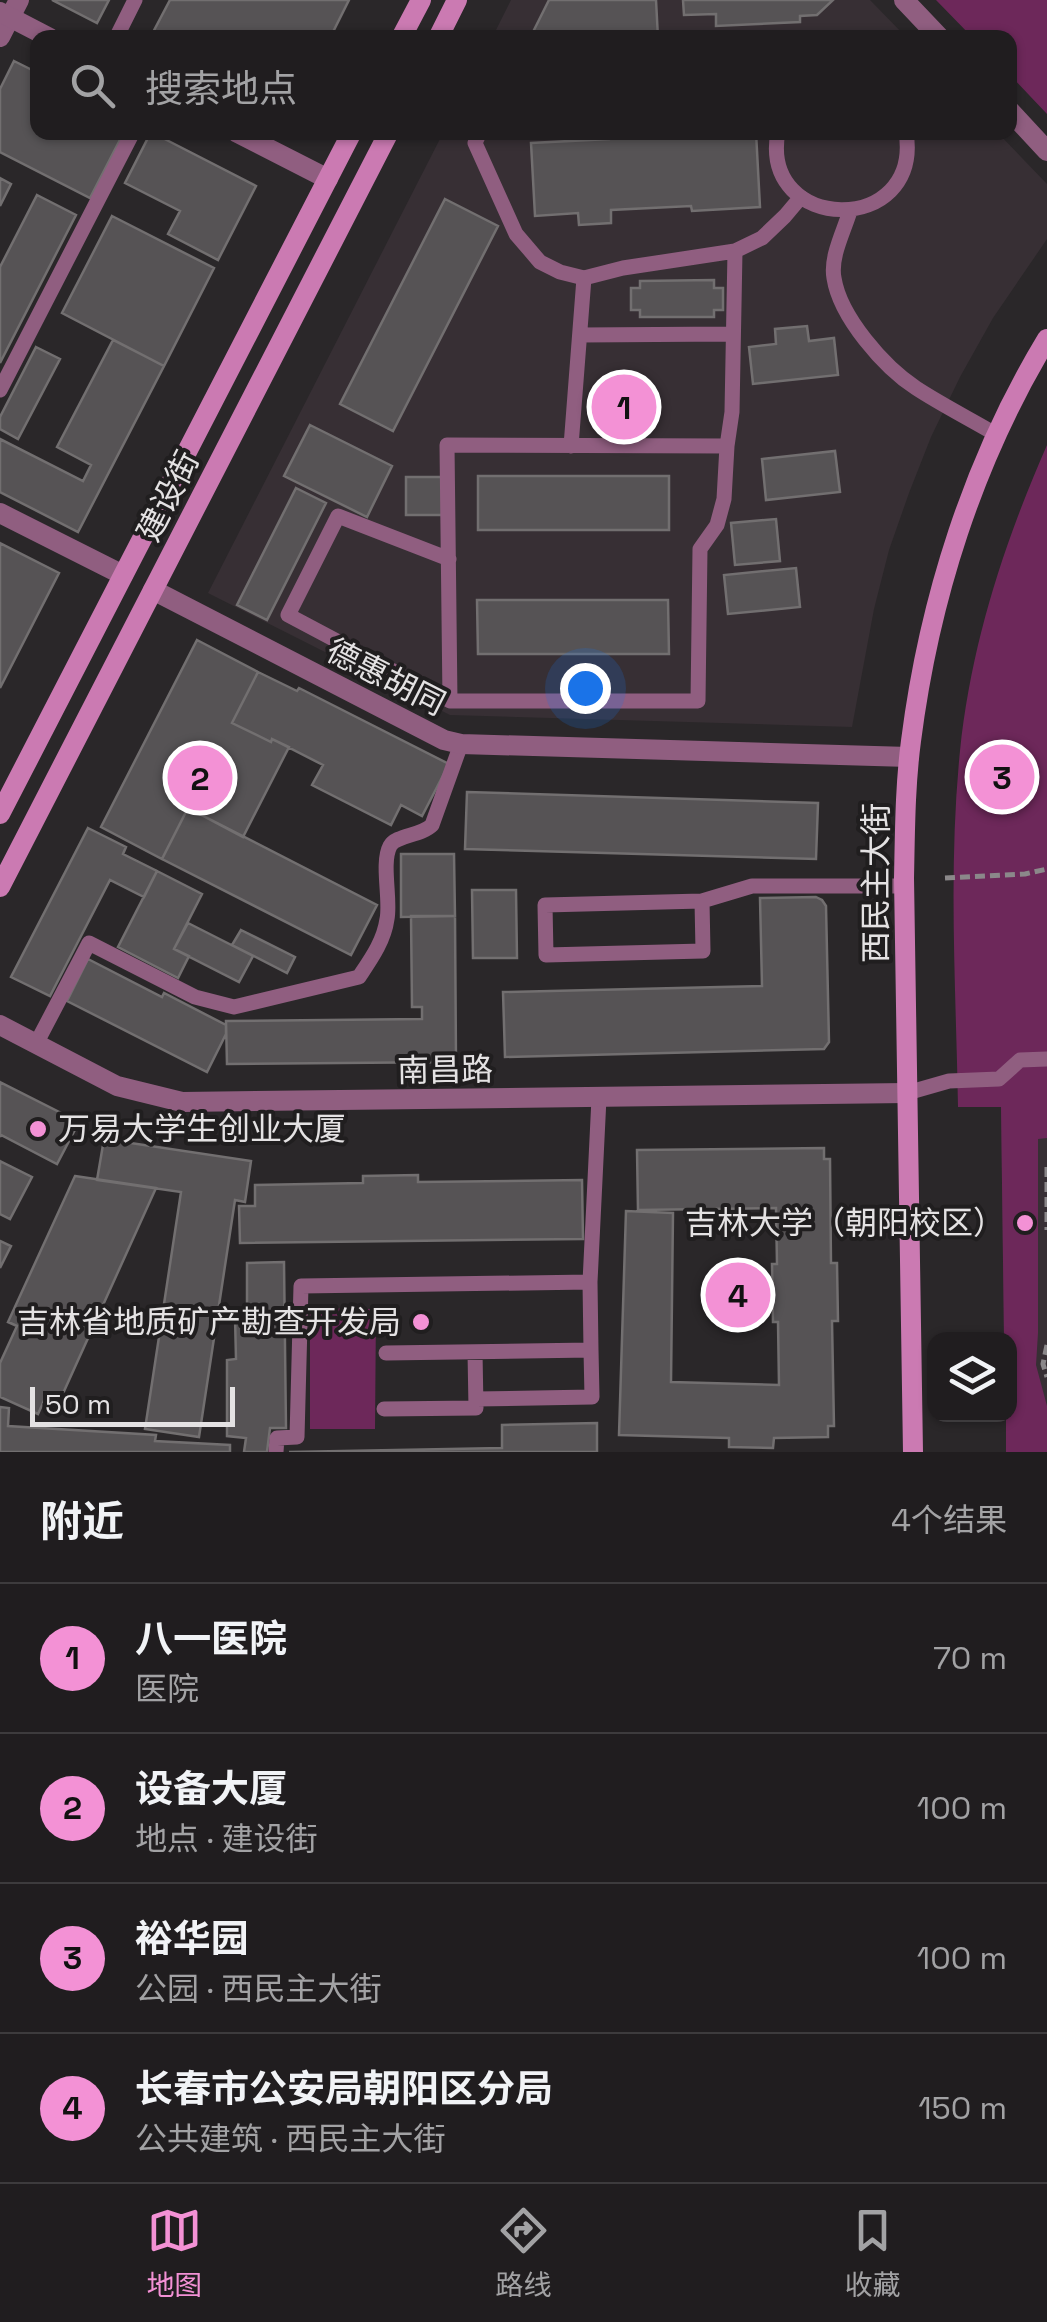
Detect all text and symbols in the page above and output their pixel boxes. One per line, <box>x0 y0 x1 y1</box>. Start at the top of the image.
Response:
search box <box>30 30 1017 140</box>
icon: search <box>65 58 120 113</box>
text: 搜索地点 <box>145 65 297 113</box>
pin: 1 <box>592 370 656 444</box>
street label: 建设街 <box>128 444 208 548</box>
street label: 德惠胡同 <box>320 630 452 724</box>
your location <box>560 663 611 714</box>
pin: 2 <box>168 740 232 816</box>
pin: 3 <box>970 740 1034 814</box>
street label: 西民主大街 <box>856 803 896 963</box>
street label: 南昌路 <box>397 1049 493 1091</box>
place label: 万易大学生创业大厦 <box>58 1109 346 1149</box>
marker: 万易大学生创业大厦 <box>27 1118 49 1140</box>
place label: 吉林大学（朝阳校区） <box>685 1203 1005 1243</box>
marker: 吉林大学（朝阳校区） <box>1014 1212 1036 1234</box>
pin: 4 <box>706 1258 770 1332</box>
place label: 吉林省地质矿产勘查开发局 <box>17 1302 401 1342</box>
marker: 吉林省地质矿产勘查开发局 <box>410 1311 432 1333</box>
map controls <box>927 1332 1017 1422</box>
button: layers <box>927 1332 1017 1422</box>
scale bar <box>30 1382 235 1426</box>
text: 50 m <box>45 1386 111 1422</box>
text: 附近 <box>40 1495 124 1548</box>
text: 4个结果 <box>891 1500 1007 1540</box>
text: 八一医院 <box>135 1615 287 1663</box>
text: 1 <box>65 1638 80 1678</box>
text: 70 m <box>933 1638 1007 1678</box>
text: 医院 <box>135 1669 199 1709</box>
text: 设备大厦 <box>135 1765 287 1813</box>
text: 2 <box>63 1788 82 1828</box>
text: 100 m <box>917 1788 1007 1828</box>
text: 地点 · 建设街 <box>135 1819 317 1859</box>
text: 裕华园 <box>135 1915 249 1963</box>
text: 3 <box>63 1938 82 1978</box>
text: 100 m <box>917 1938 1007 1978</box>
text: 公园 · 西民主大街 <box>135 1969 381 2009</box>
text: 长春市公安局朝阳区分局 <box>135 2065 553 2113</box>
text: 4 <box>62 2088 83 2128</box>
text: 150 m <box>918 2088 1007 2128</box>
text: 公共建筑 · 西民主大街 <box>135 2119 445 2159</box>
tab: 地图 <box>146 2203 203 2303</box>
tab: 路线 <box>495 2203 552 2303</box>
tab: 收藏 <box>844 2203 901 2303</box>

